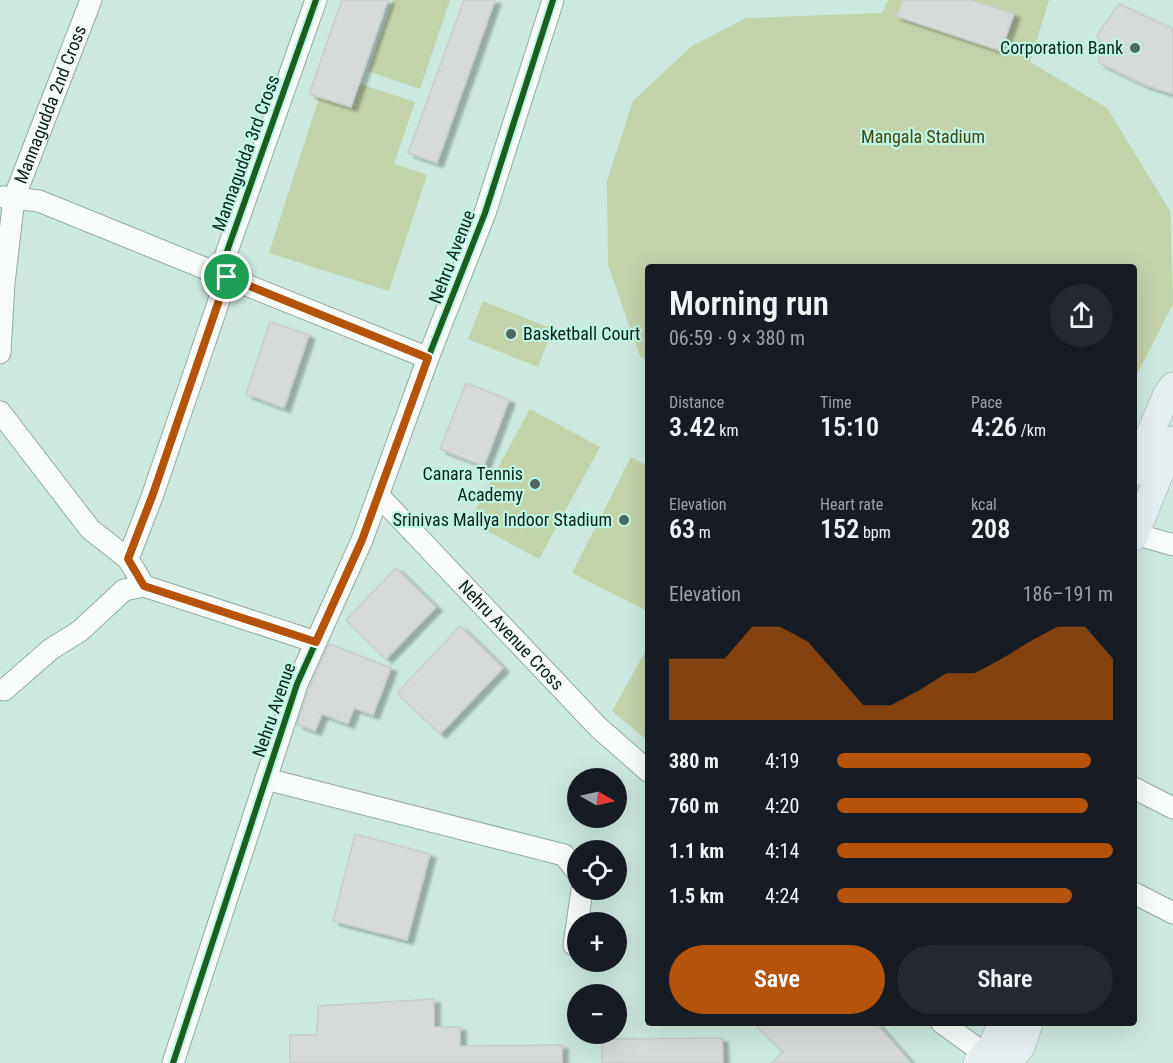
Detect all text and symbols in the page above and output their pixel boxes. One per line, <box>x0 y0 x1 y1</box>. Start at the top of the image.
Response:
street label: Mannagudda 2nd Cross <box>10 22 90 187</box>
place label: Corporation Bank <box>1000 37 1123 58</box>
marker: Corporation Bank <box>1128 41 1142 55</box>
street label: Mannagudda 3rd Cross <box>207 72 284 234</box>
park label: Mangala Stadium <box>861 126 985 147</box>
street label: Nehru Avenue <box>424 207 479 307</box>
pin <box>201 251 252 302</box>
icon: arrive <box>210 260 243 293</box>
text: Morning run <box>669 284 829 323</box>
button: share <box>1050 284 1113 347</box>
place label: Basketball Court <box>523 323 640 344</box>
text: 06:59 · 9 × 380 m <box>669 326 805 350</box>
marker: Basketball Court <box>504 327 518 341</box>
text: Distance <box>669 393 724 412</box>
text: Time <box>820 393 852 412</box>
text: Pace <box>971 393 1002 412</box>
text: 3.42 <box>669 412 716 442</box>
text: 15:10 <box>820 412 879 442</box>
text: 4:26 <box>971 412 1017 442</box>
text: km <box>716 421 739 440</box>
text: /km <box>1017 421 1046 440</box>
place label: Canara Tennis Academy <box>423 463 524 505</box>
marker: Canara Tennis Academy <box>528 477 542 491</box>
text: Elevation <box>669 495 727 514</box>
text: Heart rate <box>820 495 883 514</box>
text: kcal <box>971 495 997 514</box>
place label: Srinivas Mallya Indoor Stadium <box>393 509 612 530</box>
marker: Srinivas Mallya Indoor Stadium <box>617 513 631 527</box>
text: 63 <box>669 514 695 544</box>
text: 152 <box>820 514 859 544</box>
text: 208 <box>971 514 1010 544</box>
text: m <box>695 523 711 542</box>
text: bpm <box>859 523 891 542</box>
street label: Nehru Avenue Cross <box>454 576 569 694</box>
text: Elevation <box>669 582 741 606</box>
text: 186–191 m <box>1023 582 1113 606</box>
street label: Nehru Avenue <box>248 660 299 760</box>
text: 380 m <box>669 749 719 773</box>
text: 4:19 <box>765 749 799 773</box>
north arrow <box>567 768 627 828</box>
map controls <box>567 768 627 1044</box>
text: 760 m <box>669 794 719 818</box>
text: 4:20 <box>765 794 799 818</box>
text: 1.1 km <box>669 839 724 863</box>
text: 4:14 <box>765 839 799 863</box>
button: locate <box>567 840 627 900</box>
text: 1.5 km <box>669 884 724 908</box>
text: 4:24 <box>765 884 799 908</box>
button: + <box>567 912 627 972</box>
button: Save <box>669 945 885 1014</box>
button: Share <box>897 945 1113 1014</box>
button: − <box>567 984 627 1044</box>

